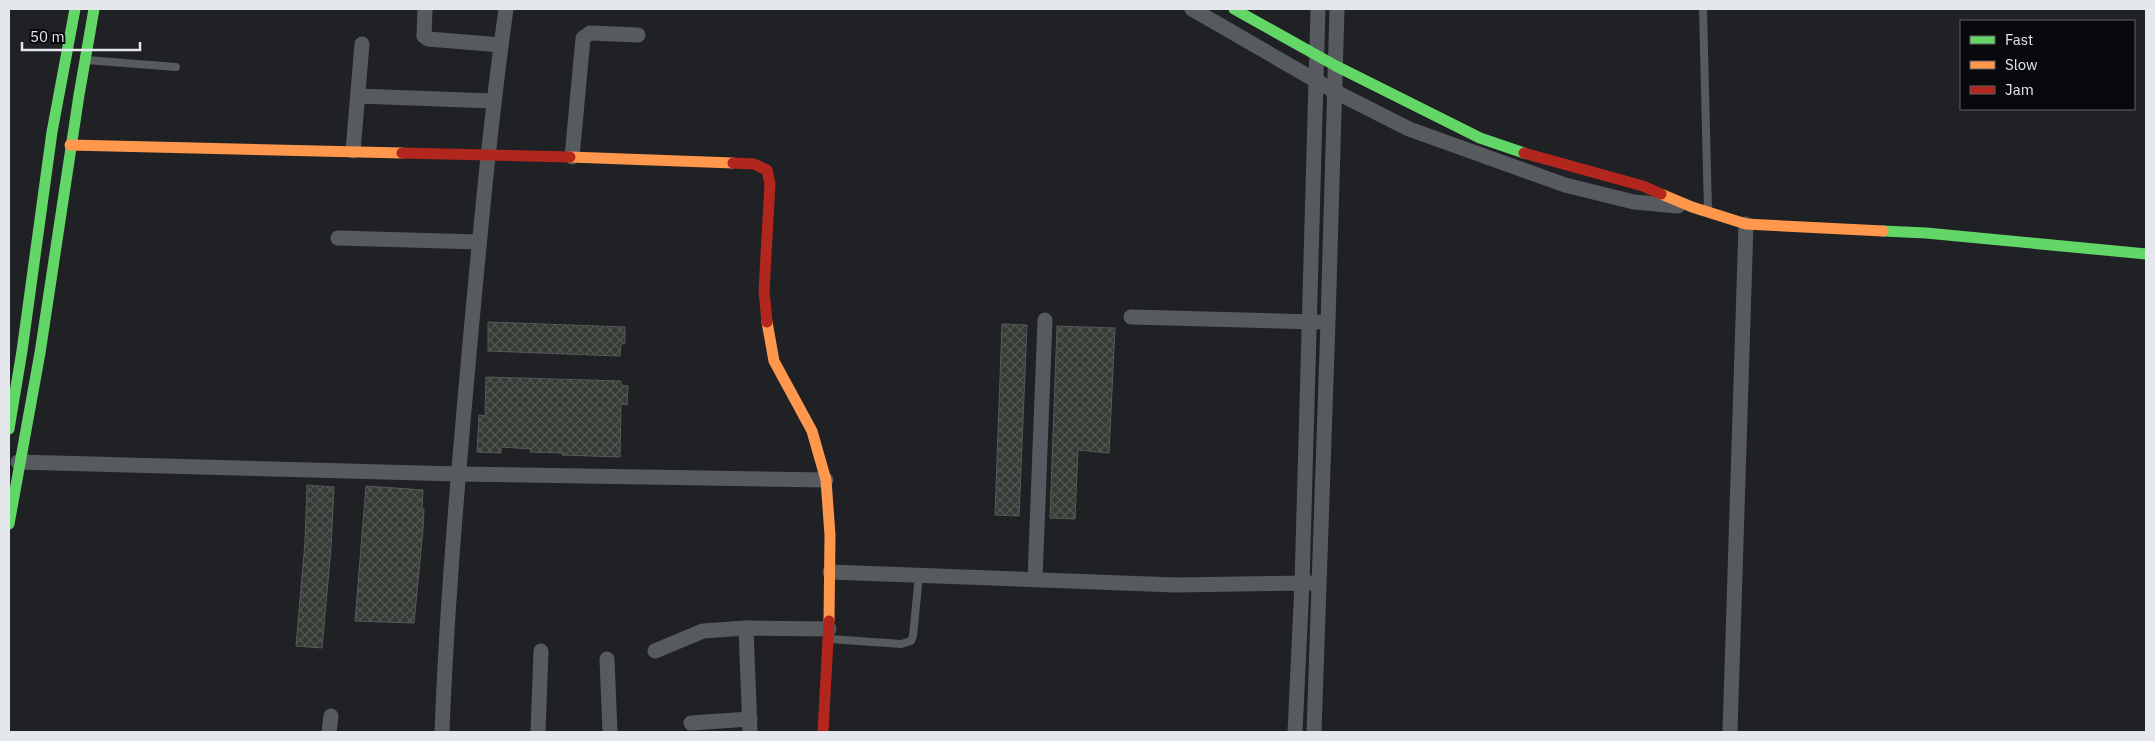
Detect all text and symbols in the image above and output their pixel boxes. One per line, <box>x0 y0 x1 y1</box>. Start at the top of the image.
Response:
scale bar <box>22 20 140 52</box>
legend <box>1960 20 2135 110</box>
text: 50 m <box>30 27 65 46</box>
text: Fast <box>2005 30 2033 49</box>
text: Slow <box>2005 55 2038 74</box>
text: Jam <box>2005 80 2034 99</box>

